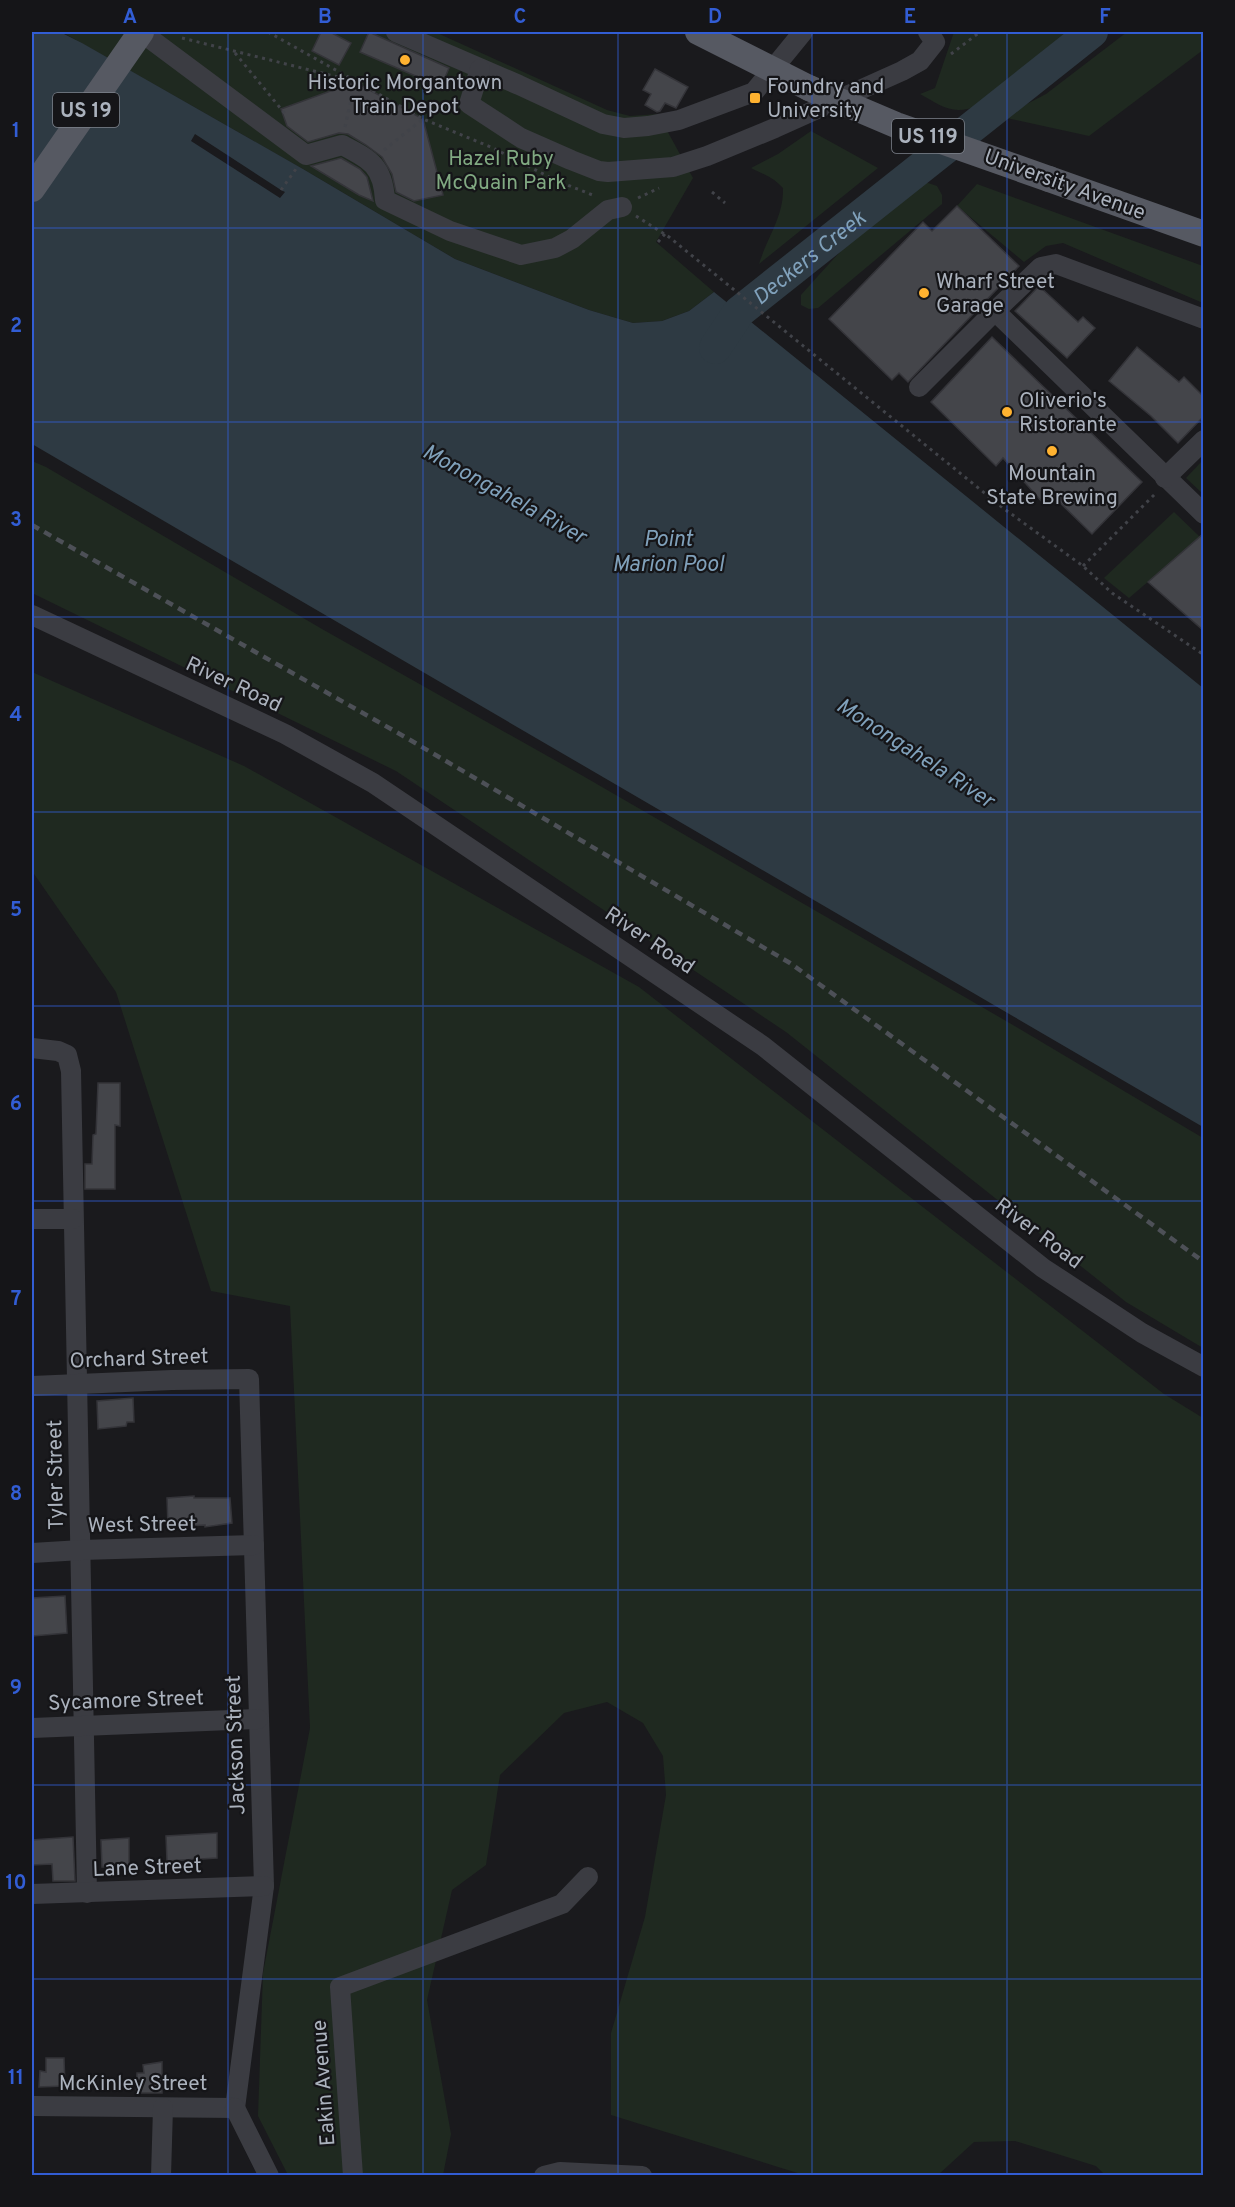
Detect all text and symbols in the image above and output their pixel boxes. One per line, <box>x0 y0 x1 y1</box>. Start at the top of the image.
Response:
text: A <box>123 5 137 31</box>
text: B <box>318 5 332 31</box>
text: C <box>514 5 526 31</box>
text: D <box>708 5 722 31</box>
text: E <box>904 5 916 31</box>
text: F <box>1099 5 1111 31</box>
marker: Historic Morgantown Train Depot <box>398 53 412 67</box>
place label: Historic Morgantown Train Depot <box>308 70 502 121</box>
place label: Foundry and University <box>767 74 884 125</box>
marker: Foundry and University <box>748 91 762 105</box>
road number: US 19 <box>53 93 119 127</box>
text: 1 <box>12 119 20 145</box>
road number: US 119 <box>892 119 964 153</box>
street label: University Avenue <box>980 144 1149 227</box>
park label: Hazel Ruby McQuain Park <box>436 146 566 197</box>
water label: Deckers Creek <box>748 205 873 312</box>
place label: Wharf Street Garage <box>936 269 1055 320</box>
marker: Wharf Street Garage <box>917 286 931 300</box>
text: 2 <box>10 314 22 340</box>
place label: Oliverio's Ristorante <box>1019 388 1117 439</box>
marker: Oliverio's Ristorante <box>1000 405 1014 419</box>
water label: Monongahela River <box>417 439 592 552</box>
marker: Mountain State Brewing <box>1045 444 1059 458</box>
place label: Mountain State Brewing <box>986 461 1118 512</box>
text: 3 <box>10 508 22 534</box>
water label: Point Marion Pool <box>612 527 725 579</box>
street label: River Road <box>181 651 286 719</box>
water label: Monongahela River <box>831 693 1000 816</box>
text: 4 <box>10 703 22 729</box>
text: 5 <box>10 898 22 924</box>
street label: River Road <box>599 901 699 981</box>
text: 6 <box>10 1092 22 1118</box>
street label: River Road <box>989 1192 1087 1276</box>
text: 7 <box>11 1287 21 1313</box>
street label: Orchard Street <box>69 1344 209 1375</box>
street label: Tyler Street <box>42 1420 71 1530</box>
text: 8 <box>10 1482 22 1508</box>
street label: West Street <box>87 1511 197 1540</box>
street label: Jackson Street <box>221 1675 252 1815</box>
text: 9 <box>10 1676 22 1702</box>
street label: Sycamore Street <box>48 1685 205 1718</box>
street label: Lane Street <box>92 1853 202 1884</box>
text: 10 <box>5 1871 27 1897</box>
street label: Eakin Avenue <box>307 2019 342 2147</box>
text: 11 <box>8 2066 24 2092</box>
street label: McKinley Street <box>59 2071 207 2098</box>

